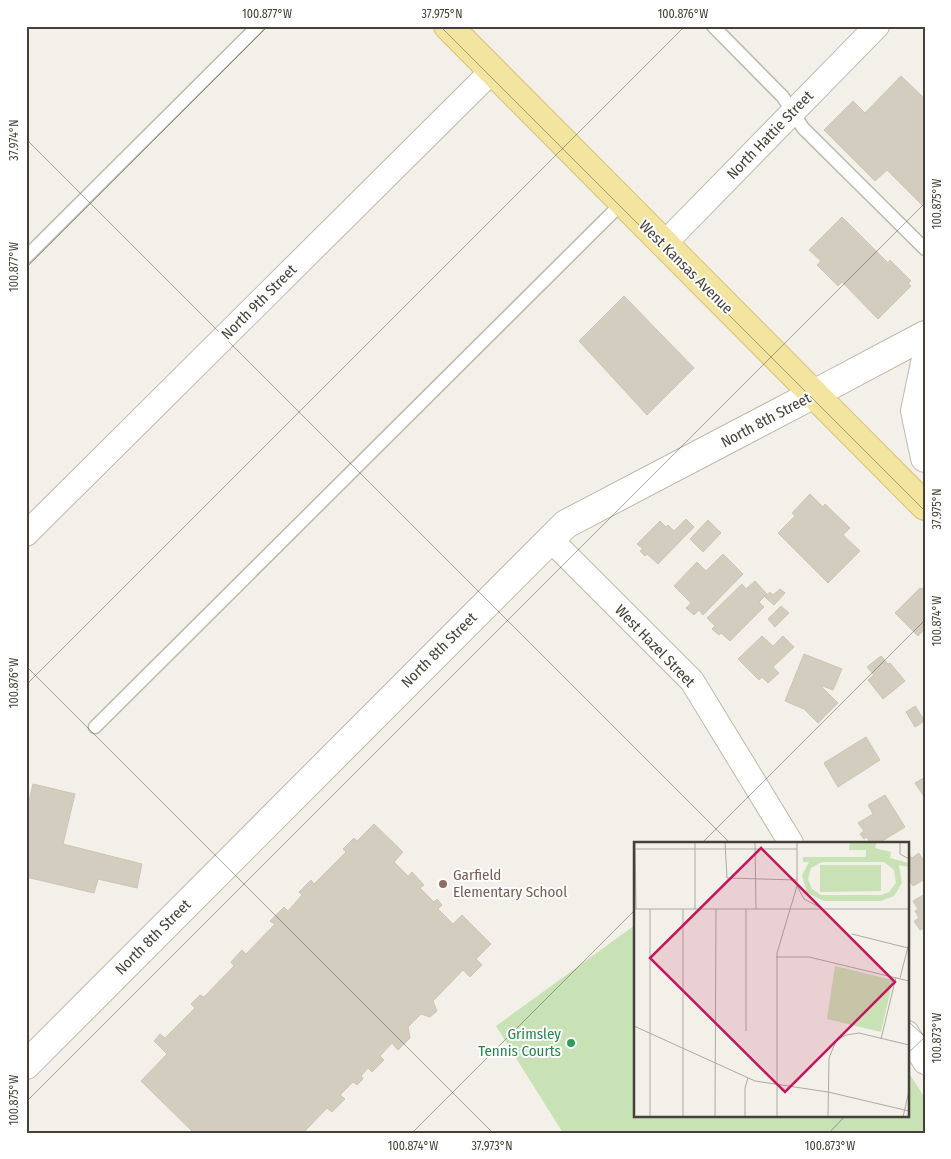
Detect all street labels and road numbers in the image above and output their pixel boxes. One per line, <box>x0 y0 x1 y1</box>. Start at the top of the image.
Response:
street label: North Hattie Street <box>723 87 817 183</box>
street label: West Kansas Avenue <box>635 216 737 318</box>
street label: North 9th Street <box>218 261 300 343</box>
street label: North 8th Street <box>718 389 814 451</box>
street label: West Hazel Street <box>611 601 699 691</box>
street label: North 8th Street <box>398 608 481 691</box>
street label: North 8th Street <box>112 895 195 978</box>

